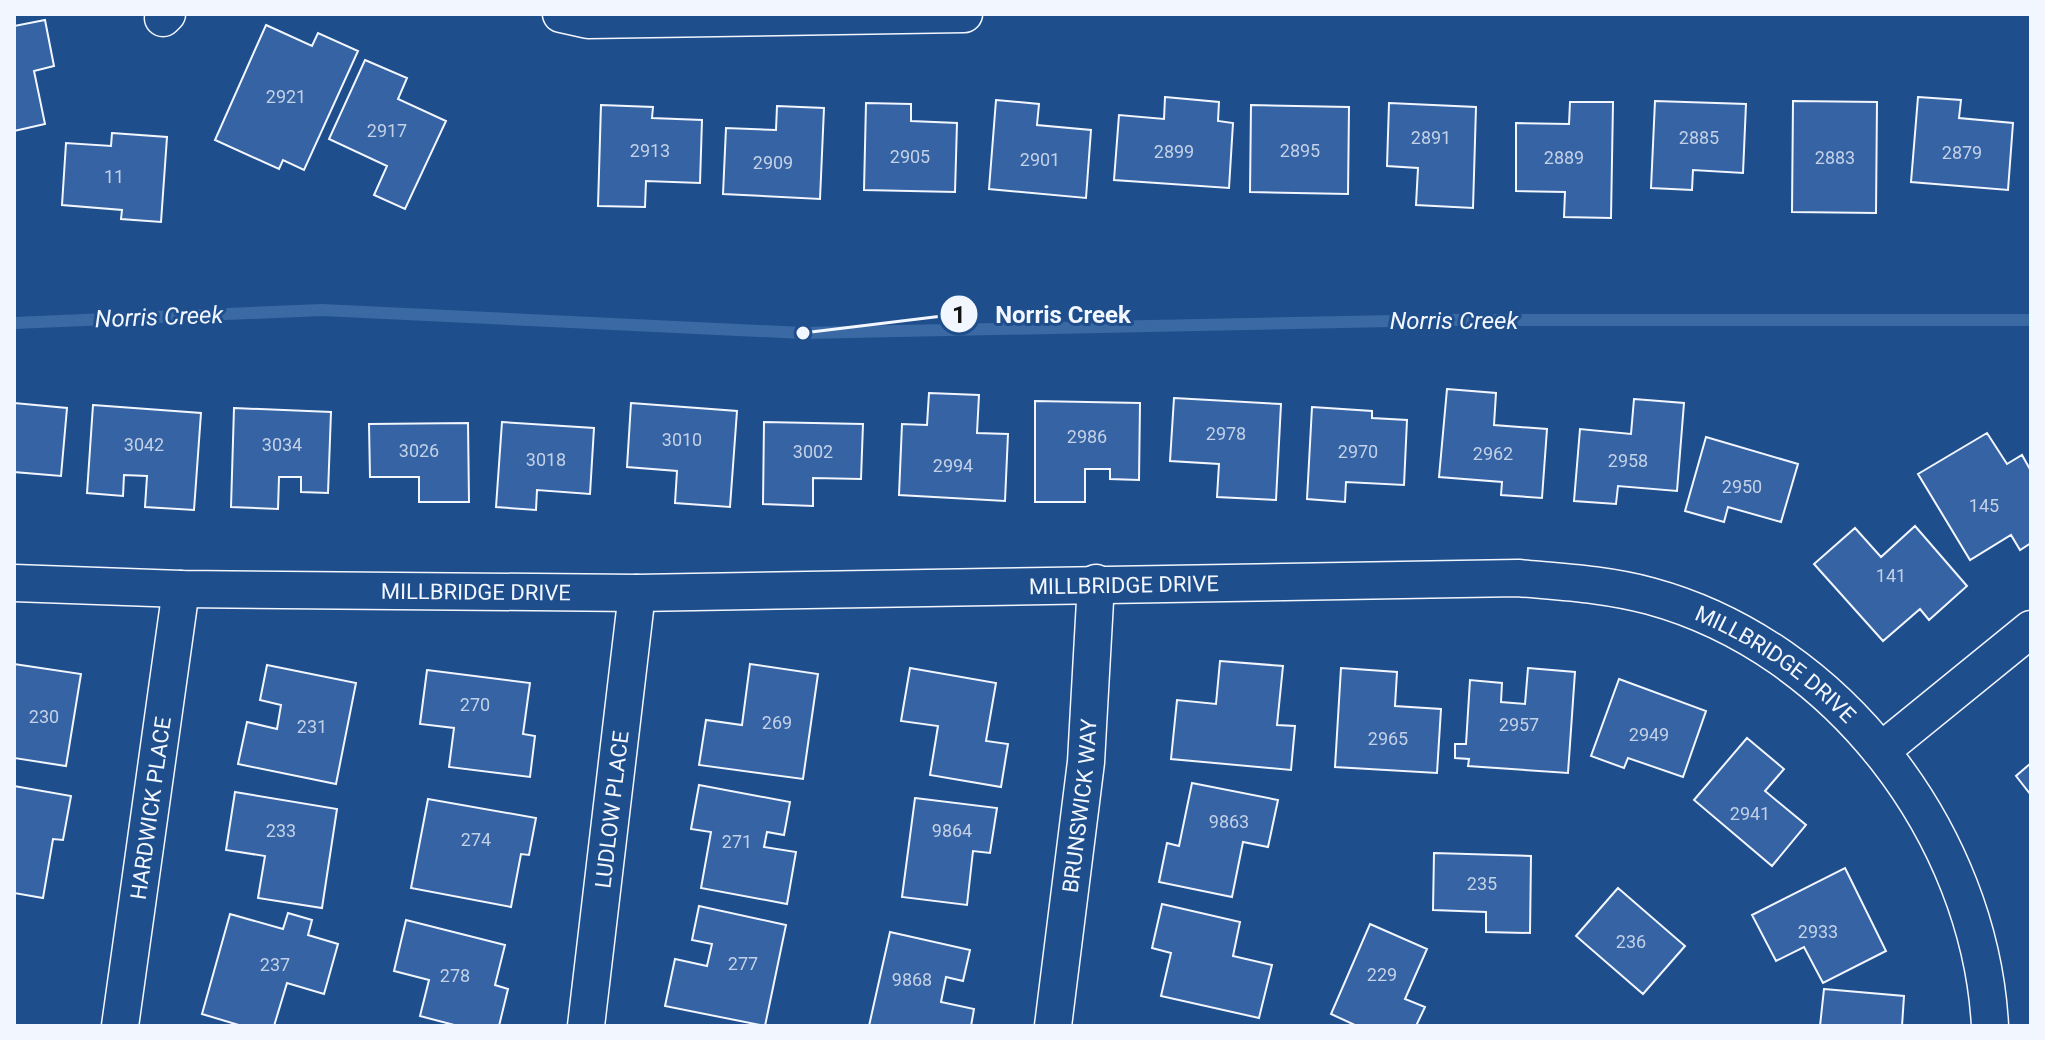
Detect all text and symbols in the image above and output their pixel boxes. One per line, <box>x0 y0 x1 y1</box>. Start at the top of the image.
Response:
house number: 2921 <box>266 86 306 107</box>
house number: 2917 <box>367 120 407 141</box>
house number: 2891 <box>1411 127 1451 148</box>
house number: 2885 <box>1679 127 1719 148</box>
house number: 2913 <box>630 140 670 161</box>
house number: 2895 <box>1280 140 1320 161</box>
house number: 2899 <box>1154 141 1194 162</box>
house number: 2879 <box>1942 142 1982 163</box>
house number: 2905 <box>890 146 930 167</box>
house number: 2889 <box>1544 147 1584 168</box>
house number: 2883 <box>1815 147 1855 168</box>
house number: 2901 <box>1020 149 1060 170</box>
house number: 2909 <box>753 152 793 173</box>
house number: 11 <box>104 166 124 187</box>
callout: Norris Creek <box>939 290 1147 338</box>
water label: Norris Creek <box>94 301 225 333</box>
text: 1 <box>952 301 966 329</box>
text: Norris Creek <box>995 301 1132 329</box>
water label: Norris Creek <box>1390 307 1519 335</box>
house number: 2978 <box>1206 423 1246 444</box>
house number: 2986 <box>1067 426 1107 447</box>
house number: 3010 <box>662 429 702 450</box>
house number: 3042 <box>124 434 164 455</box>
house number: 3034 <box>262 434 302 455</box>
house number: 3026 <box>399 440 439 461</box>
house number: 3002 <box>793 441 833 462</box>
house number: 2970 <box>1338 441 1378 462</box>
house number: 2962 <box>1473 443 1513 464</box>
house number: 3018 <box>526 449 566 470</box>
house number: 2958 <box>1608 450 1648 471</box>
house number: 2994 <box>933 455 973 476</box>
house number: 2950 <box>1722 476 1762 497</box>
house number: 145 <box>1969 495 1999 516</box>
house number: 141 <box>1876 565 1906 586</box>
street label: MILLBRIDGE DRIVE <box>1029 571 1219 599</box>
street label: MILLBRIDGE DRIVE <box>381 578 571 605</box>
street label: MILLBRIDGE DRIVE <box>1692 600 1861 727</box>
house number: 270 <box>460 694 490 715</box>
house number: 230 <box>29 706 59 727</box>
house number: 269 <box>762 712 792 733</box>
house number: 2957 <box>1499 714 1539 735</box>
street label: HARDWICK PLACE <box>125 715 176 901</box>
house number: 231 <box>297 716 327 737</box>
street label: BRUNSWICK WAY <box>1057 717 1101 894</box>
house number: 2949 <box>1629 724 1669 745</box>
house number: 2965 <box>1368 728 1408 749</box>
street label: LUDLOW PLACE <box>590 729 633 890</box>
house number: 2941 <box>1730 803 1770 824</box>
house number: 9863 <box>1209 811 1249 832</box>
house number: 233 <box>266 820 296 841</box>
house number: 9864 <box>932 820 972 841</box>
house number: 274 <box>461 829 491 850</box>
house number: 271 <box>722 831 752 852</box>
house number: 235 <box>1467 873 1497 894</box>
house number: 2933 <box>1798 921 1838 942</box>
house number: 236 <box>1616 931 1646 952</box>
house number: 277 <box>728 953 758 974</box>
house number: 237 <box>260 954 290 975</box>
house number: 229 <box>1367 964 1397 985</box>
house number: 278 <box>440 965 470 986</box>
house number: 9868 <box>892 969 932 990</box>

